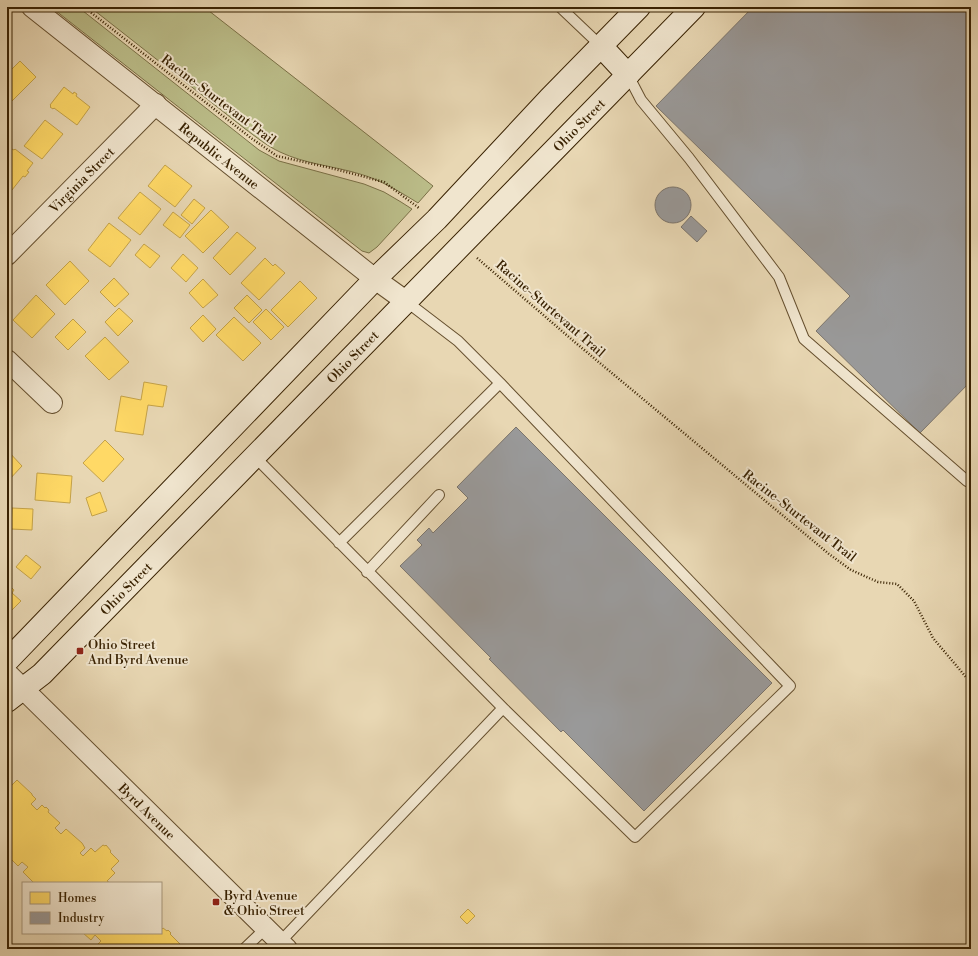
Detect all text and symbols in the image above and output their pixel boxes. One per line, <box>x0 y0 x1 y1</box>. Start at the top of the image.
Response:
street label: Racine-Sturtevant Trail <box>158 51 279 148</box>
street label: Ohio Street <box>550 96 609 155</box>
street label: Republic Avenue <box>175 120 262 193</box>
street label: Virginia Street <box>46 144 118 217</box>
street label: Racine-Sturtevant Trail <box>492 257 608 361</box>
street label: Ohio Street <box>324 327 383 387</box>
street label: Racine-Sturtevant Trail <box>739 466 860 565</box>
street label: Ohio Street <box>97 559 156 619</box>
place label: Ohio Street And Byrd Avenue <box>87 637 189 668</box>
marker: Ohio Street And Byrd Avenue <box>75 646 85 656</box>
street label: Byrd Avenue <box>114 780 179 844</box>
legend <box>22 882 162 934</box>
place label: Byrd Avenue & Ohio Street <box>223 888 305 919</box>
text: Homes <box>58 891 96 906</box>
marker: Byrd Avenue & Ohio Street <box>211 897 221 907</box>
text: Industry <box>58 911 105 926</box>

